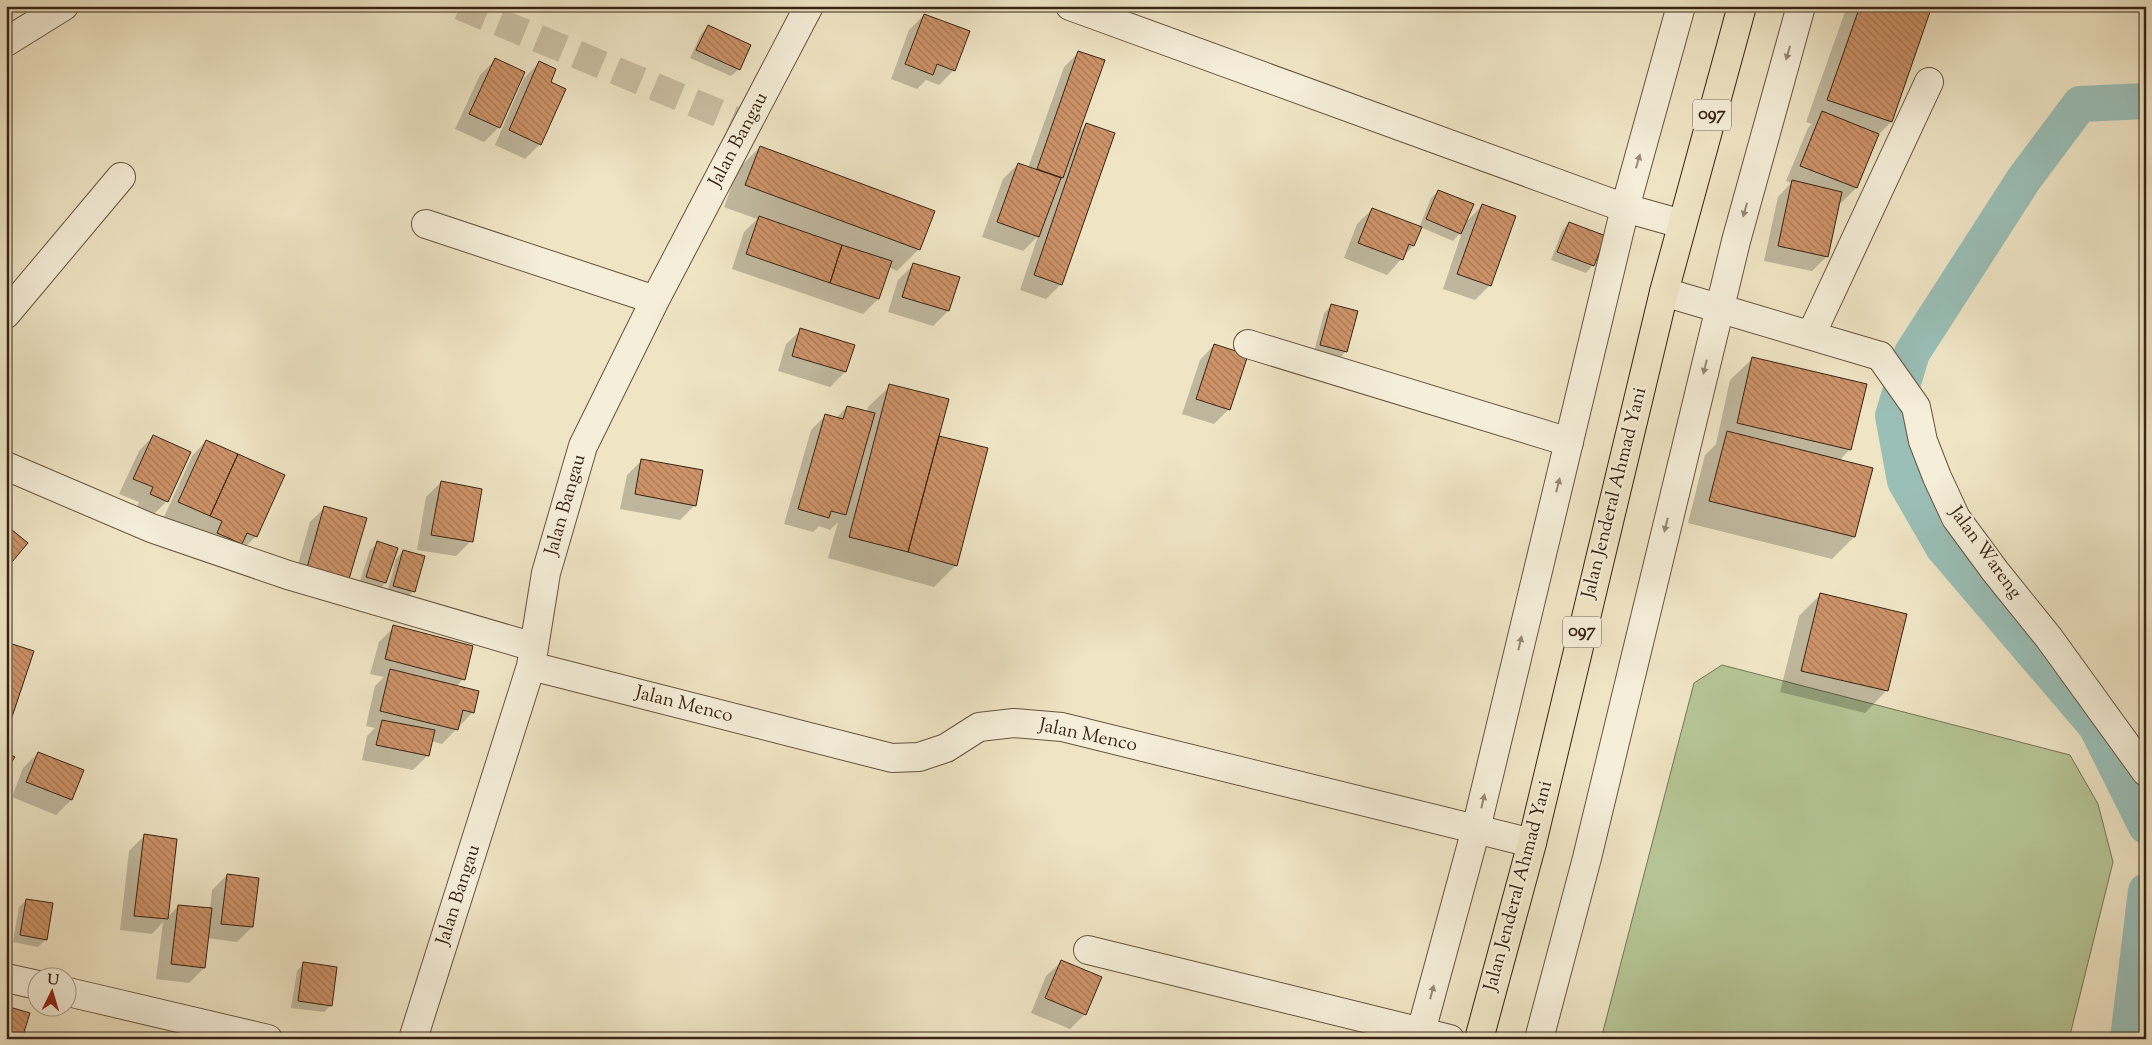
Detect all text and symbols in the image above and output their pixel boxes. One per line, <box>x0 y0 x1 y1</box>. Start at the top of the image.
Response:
one-way arrow <box>1784 46 1792 61</box>
street label: Jalan Bangau <box>702 88 775 193</box>
road number: 097 <box>1693 100 1731 130</box>
one-way arrow <box>1634 154 1642 169</box>
one-way arrow <box>1740 202 1748 217</box>
one-way arrow <box>1701 360 1709 375</box>
street label: Jalan Jenderal Ahmad Yani <box>1575 385 1654 602</box>
street label: Jalan Bangau <box>538 451 593 560</box>
one-way arrow <box>1554 477 1562 492</box>
street label: Jalan Wareng <box>1942 500 2028 605</box>
one-way arrow <box>1662 518 1670 533</box>
road number: 097 <box>1563 616 1601 648</box>
one-way arrow <box>1516 635 1524 650</box>
street label: Jalan Menco <box>631 680 736 730</box>
street label: Jalan Menco <box>1035 712 1140 760</box>
street label: Jalan Jenderal Ahmad Yani <box>1478 778 1560 995</box>
one-way arrow <box>1479 793 1487 808</box>
street label: Jalan Bangau <box>430 841 488 950</box>
north arrow <box>28 968 78 1018</box>
text: U <box>46 971 60 992</box>
one-way arrow <box>1428 984 1436 999</box>

